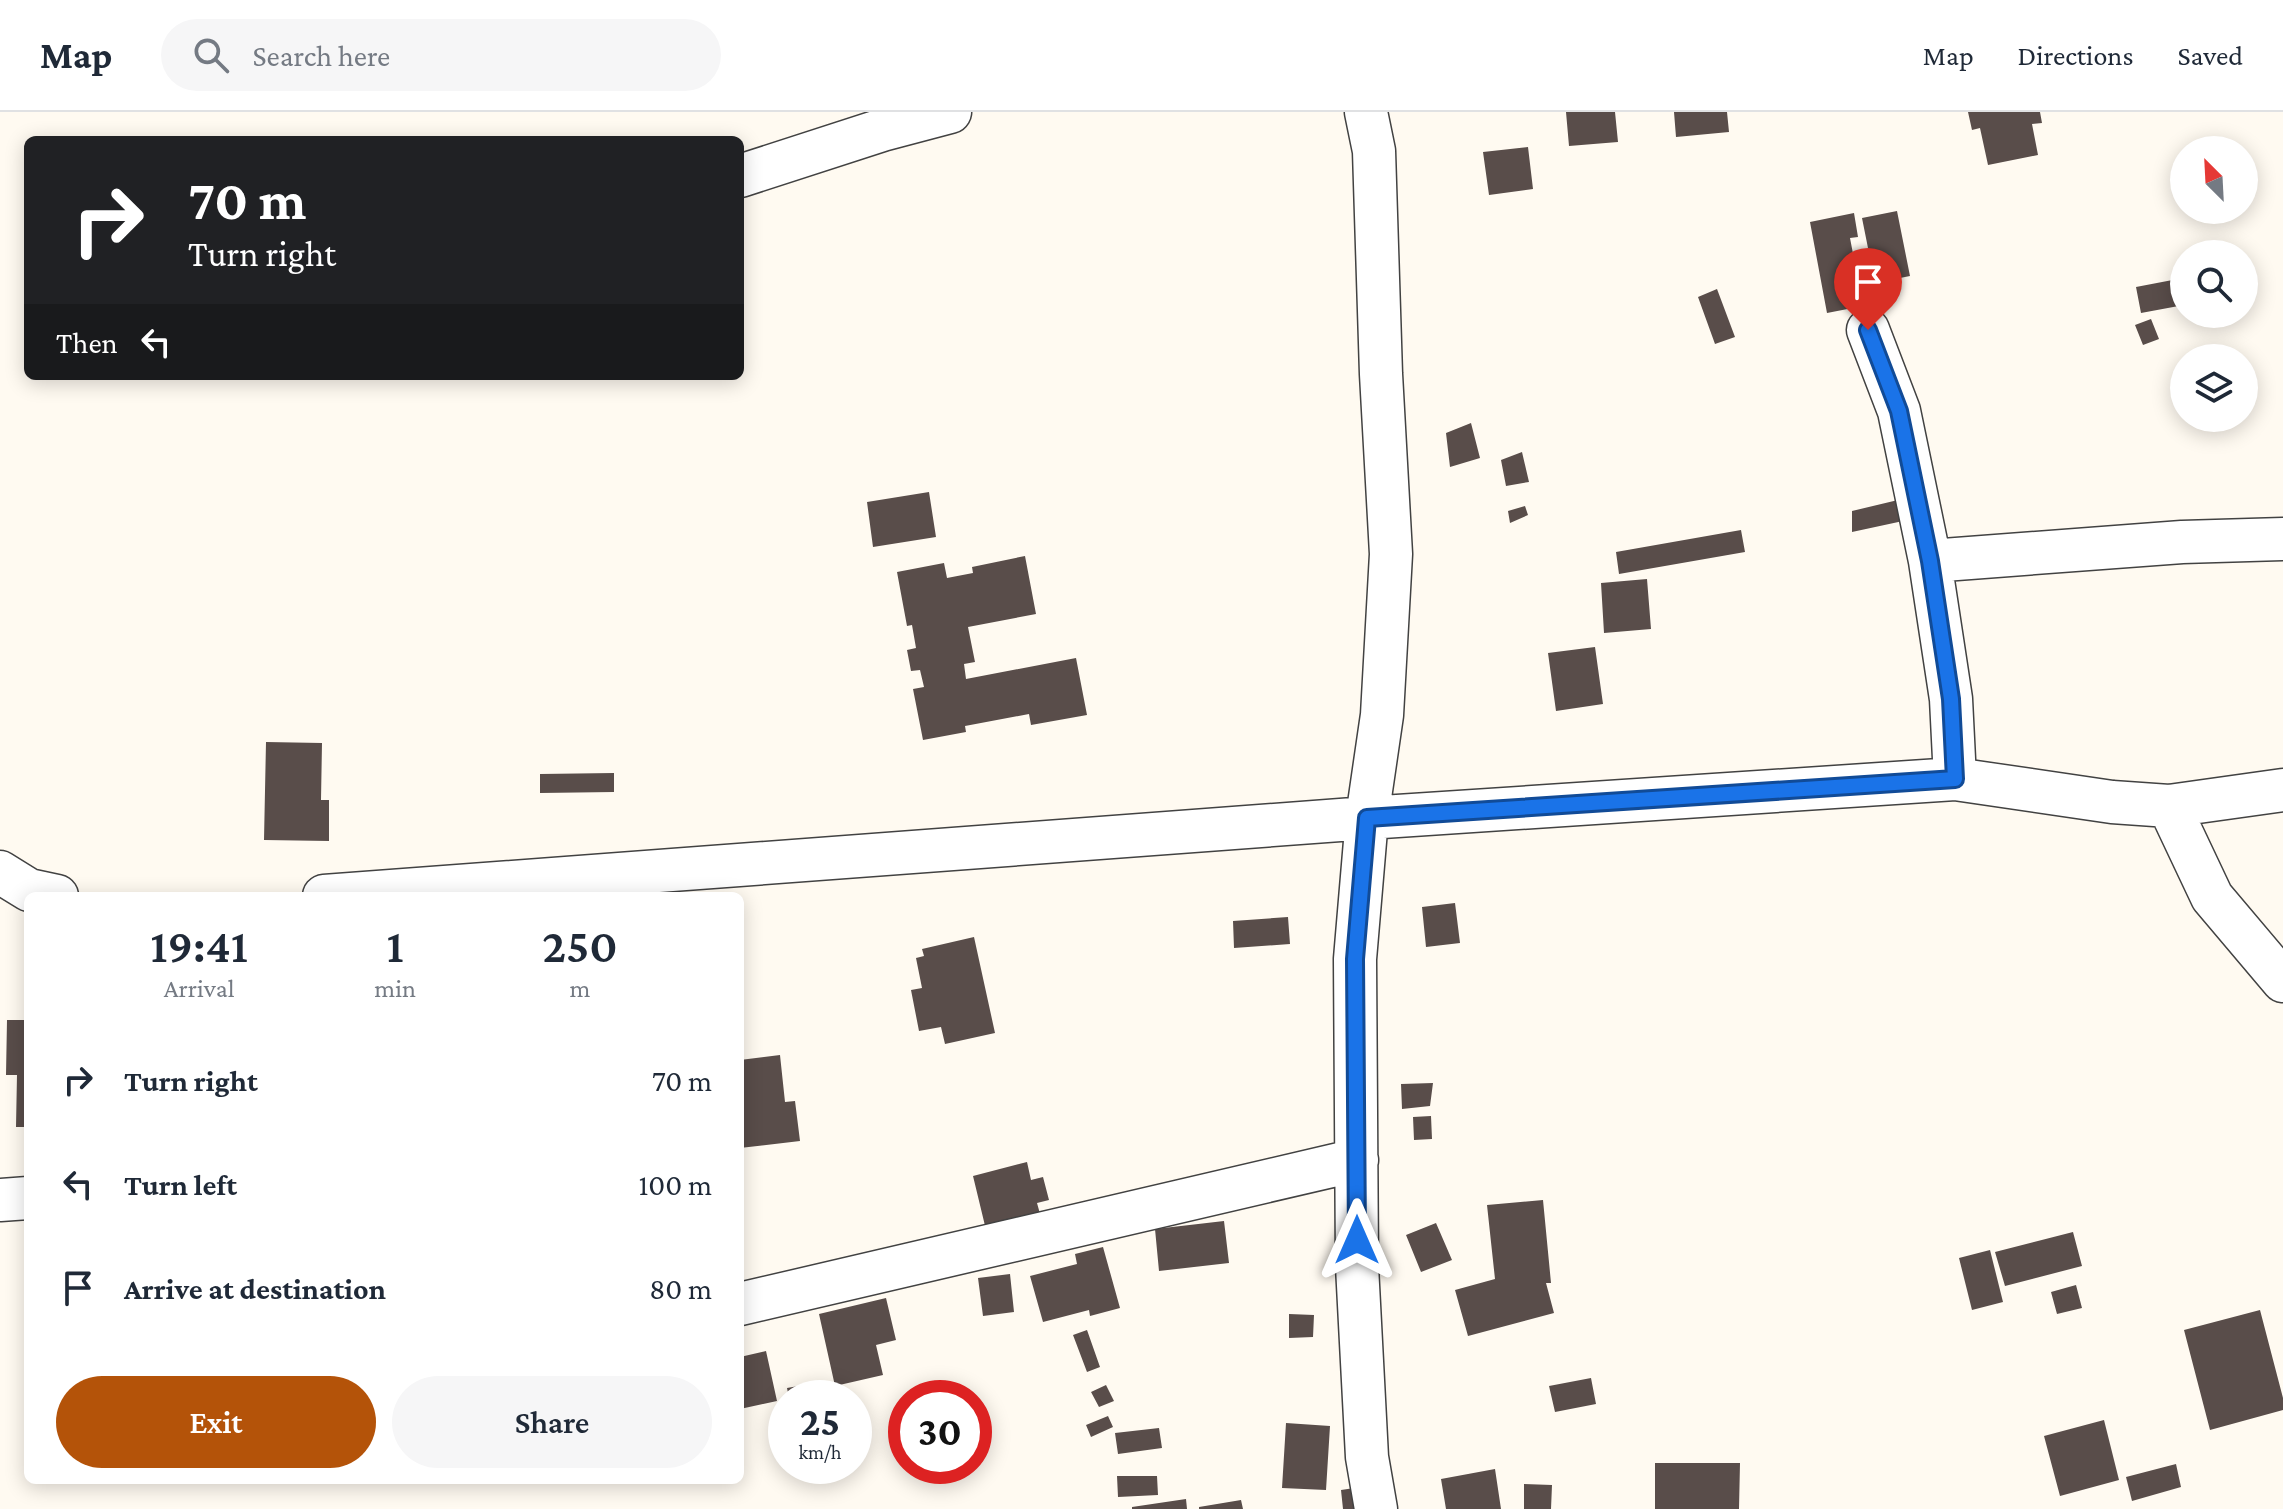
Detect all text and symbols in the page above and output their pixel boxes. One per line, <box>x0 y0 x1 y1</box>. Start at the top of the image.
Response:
search box <box>161 19 721 91</box>
icon: search <box>189 33 233 77</box>
text: Map <box>40 34 113 76</box>
text: Search here <box>253 39 390 72</box>
text: Map <box>1923 40 1974 71</box>
text: Directions <box>2018 40 2133 71</box>
text: Saved <box>2177 40 2243 71</box>
north arrow <box>2170 136 2258 224</box>
map controls <box>2170 136 2258 432</box>
icon: right <box>56 168 160 272</box>
text: 70 m <box>188 169 307 231</box>
text: Turn right <box>188 234 336 274</box>
button: search <box>2170 240 2258 328</box>
pin <box>1834 248 1902 330</box>
icon: arrive <box>1846 260 1890 304</box>
icon: left <box>134 320 178 364</box>
text: Then <box>56 326 118 359</box>
button: layers <box>2170 344 2258 432</box>
text: 19:41 <box>150 919 248 972</box>
text: 1 <box>387 919 404 972</box>
text: 250 <box>542 919 618 972</box>
text: Arrival <box>164 974 235 1003</box>
text: min <box>374 974 416 1003</box>
text: m <box>570 974 590 1003</box>
icon: right <box>56 1058 100 1102</box>
text: Turn right <box>124 1064 258 1097</box>
text: 70 m <box>652 1064 712 1097</box>
icon: left <box>56 1162 100 1206</box>
text: Turn left <box>124 1168 237 1201</box>
text: 100 m <box>638 1168 712 1201</box>
position arrow <box>1315 1198 1399 1282</box>
icon: arrive <box>56 1266 100 1310</box>
text: Arrive at destination <box>124 1272 386 1305</box>
text: 80 m <box>649 1272 712 1305</box>
button: Exit <box>56 1376 376 1468</box>
button: Share <box>392 1376 712 1468</box>
speed limit sign: 30 <box>888 1380 992 1484</box>
text: 25 <box>800 1399 840 1444</box>
text: km/h <box>798 1441 842 1463</box>

